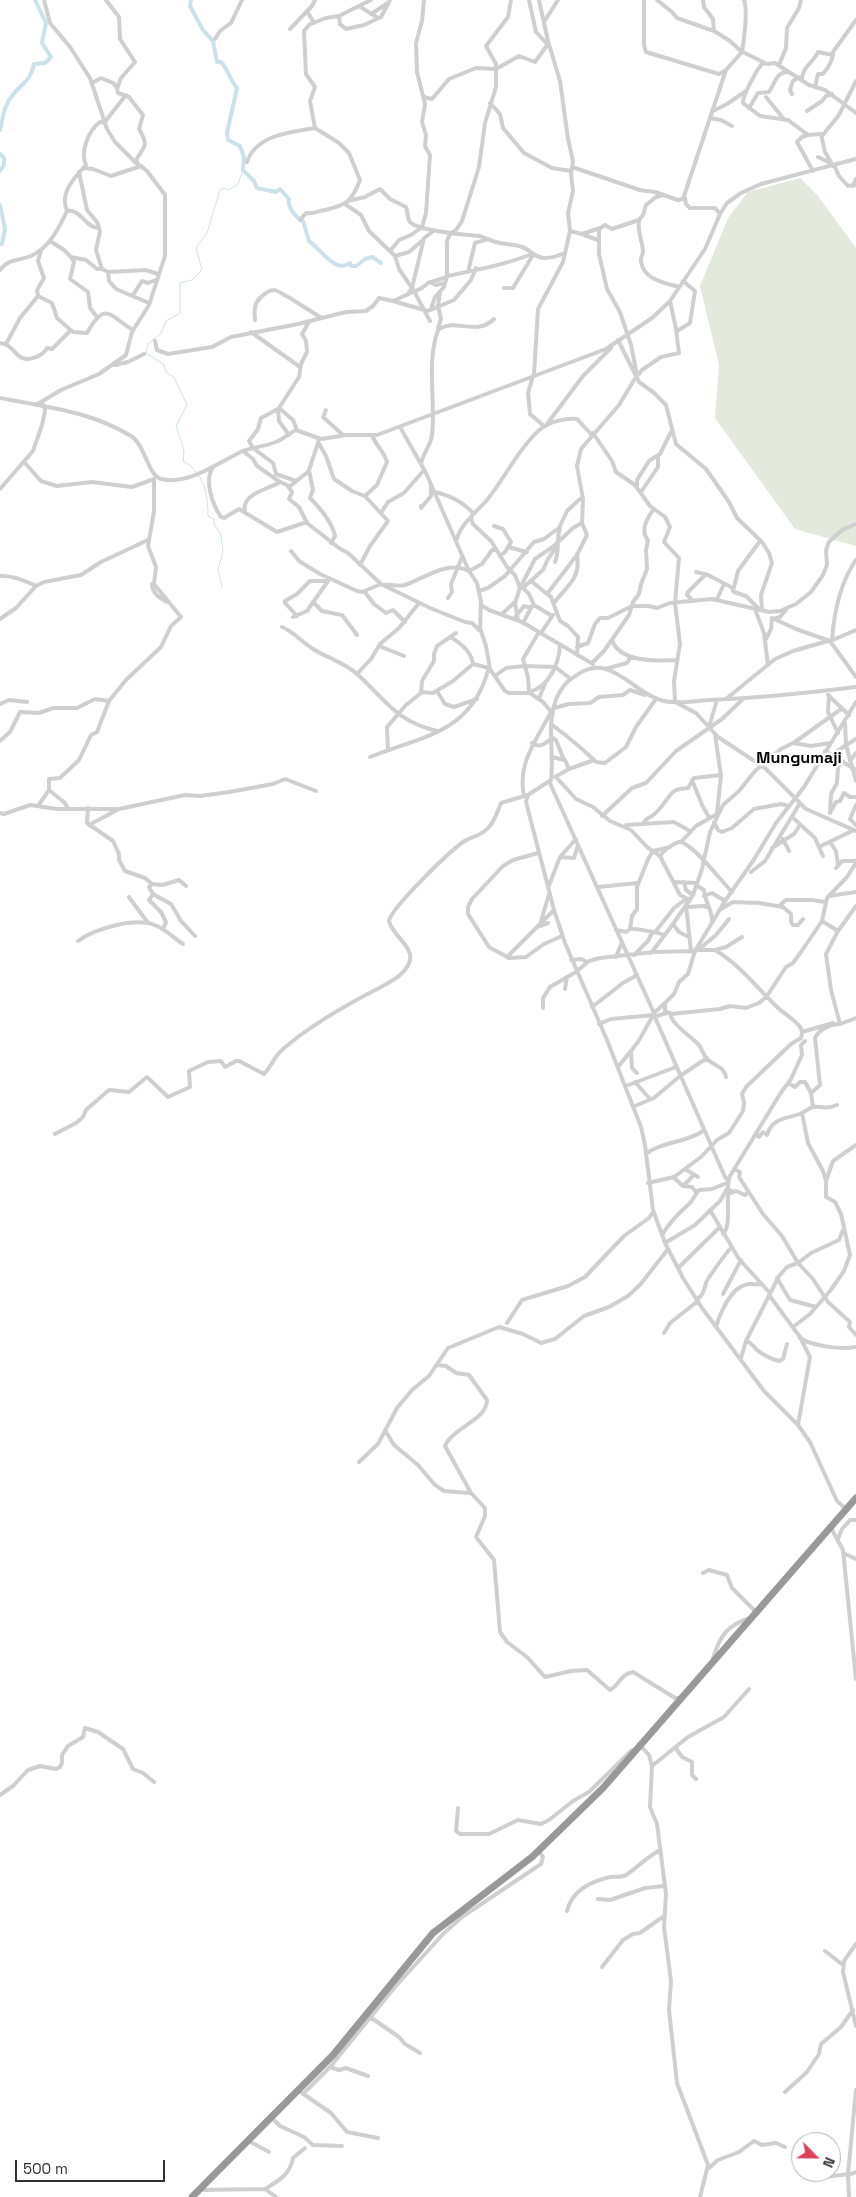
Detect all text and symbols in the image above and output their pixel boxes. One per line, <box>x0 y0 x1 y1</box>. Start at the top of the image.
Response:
district label: Mungumaji <box>756 749 842 769</box>
north arrow <box>791 2132 841 2182</box>
scale bar <box>18 2150 168 2182</box>
text: N <box>819 2155 839 2170</box>
text: 500 m <box>23 2159 68 2178</box>

